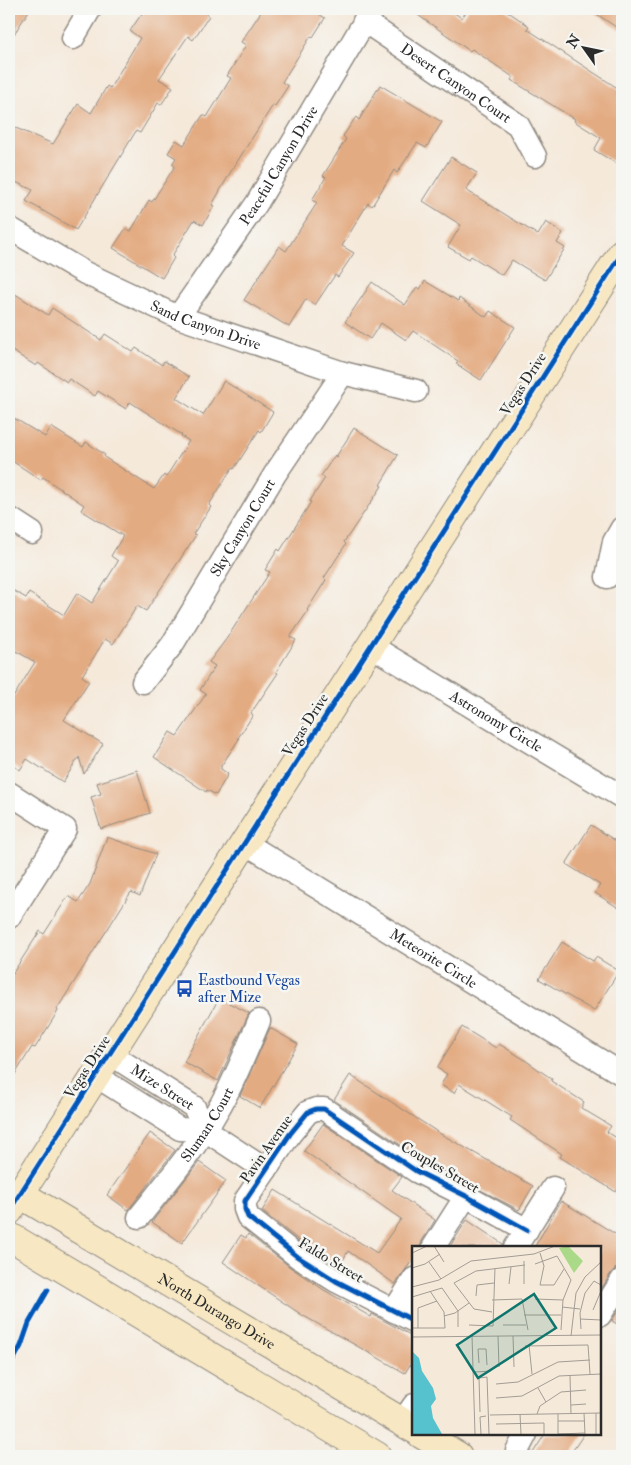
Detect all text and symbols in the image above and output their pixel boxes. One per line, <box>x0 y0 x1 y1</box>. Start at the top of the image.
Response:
north arrow <box>558 22 608 72</box>
text: N <box>562 31 584 52</box>
street label: Desert Canyon Court <box>397 39 515 128</box>
street label: Peaceful Canyon Drive <box>235 102 322 229</box>
street label: Sand Canyon Drive <box>147 296 263 354</box>
street label: Vegas Drive <box>496 349 551 420</box>
street label: Sky Canyon Court <box>206 475 280 580</box>
street label: Astronomy Circle <box>445 686 546 757</box>
street label: Vegas Drive <box>278 690 333 761</box>
street label: Meteorite Circle <box>386 925 480 993</box>
place label: Eastbound Vegas after Mize <box>198 971 300 1007</box>
bus stop icon: Eastbound Vegas after Mize <box>174 979 194 999</box>
street label: Vegas Drive <box>60 1032 115 1103</box>
street label: Mize Street <box>127 1060 198 1115</box>
street label: Sluman Court <box>177 1084 238 1166</box>
street label: Pavin Avenue <box>236 1111 297 1187</box>
street label: Couples Street <box>396 1137 483 1199</box>
street label: Faldo Street <box>295 1234 367 1287</box>
inset map <box>412 1246 601 1435</box>
street label: North Durango Drive <box>154 1269 279 1354</box>

